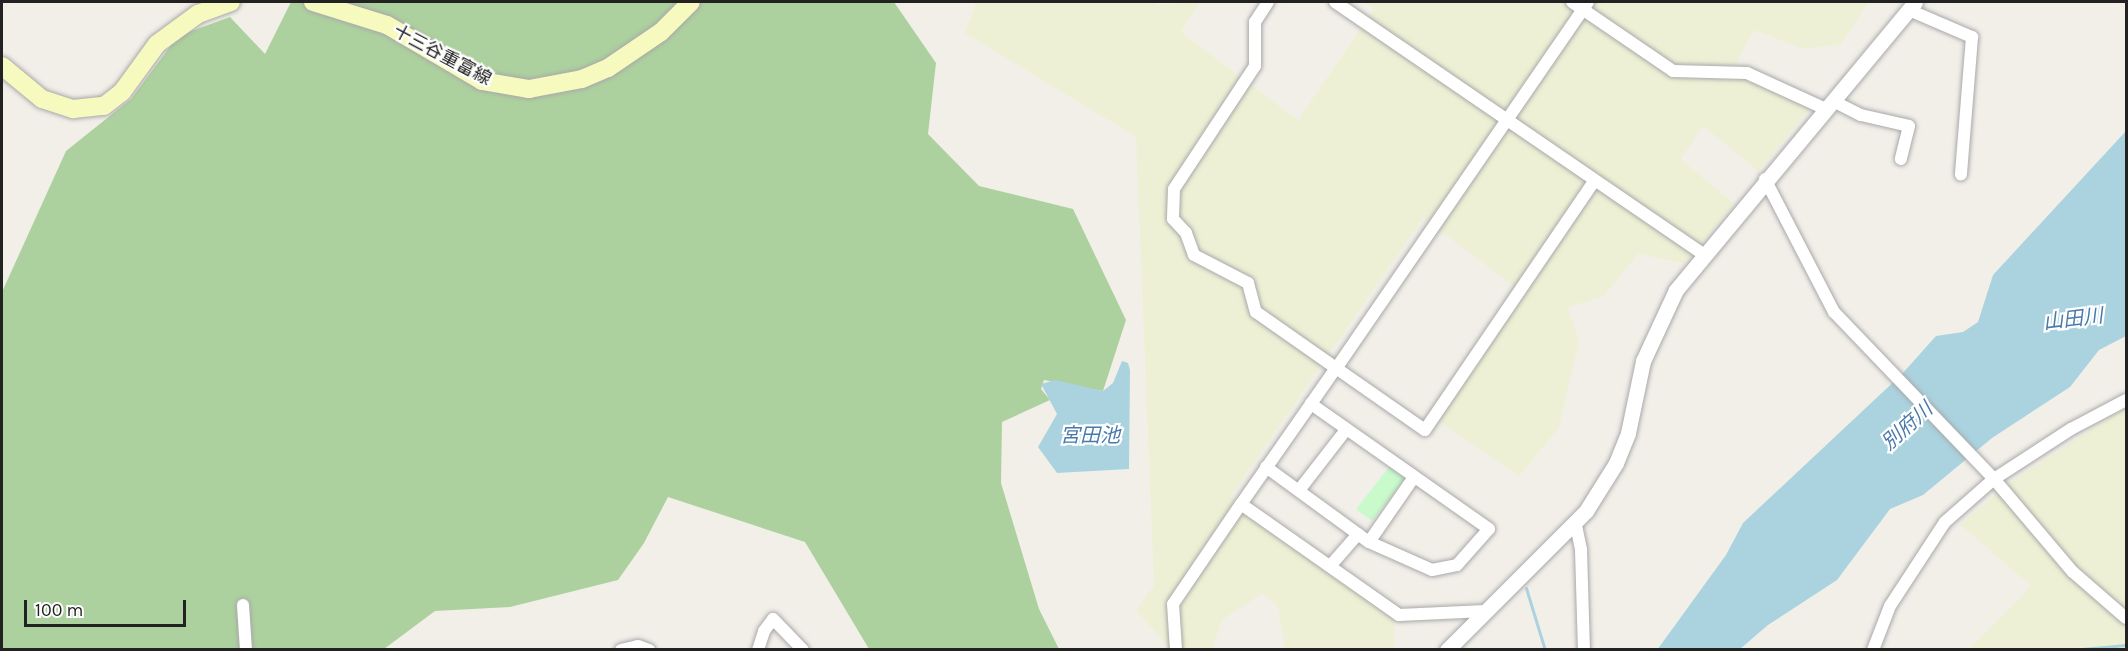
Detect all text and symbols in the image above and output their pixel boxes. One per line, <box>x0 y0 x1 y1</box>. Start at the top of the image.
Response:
street label: 十三谷重富線 <box>389 20 495 90</box>
water label: 山田川 <box>2042 303 2104 335</box>
water label: 別府川 <box>1877 397 1937 455</box>
water label: 宮田池 <box>1060 423 1120 447</box>
scale bar <box>27 588 189 626</box>
text: 100 m <box>35 599 83 621</box>

